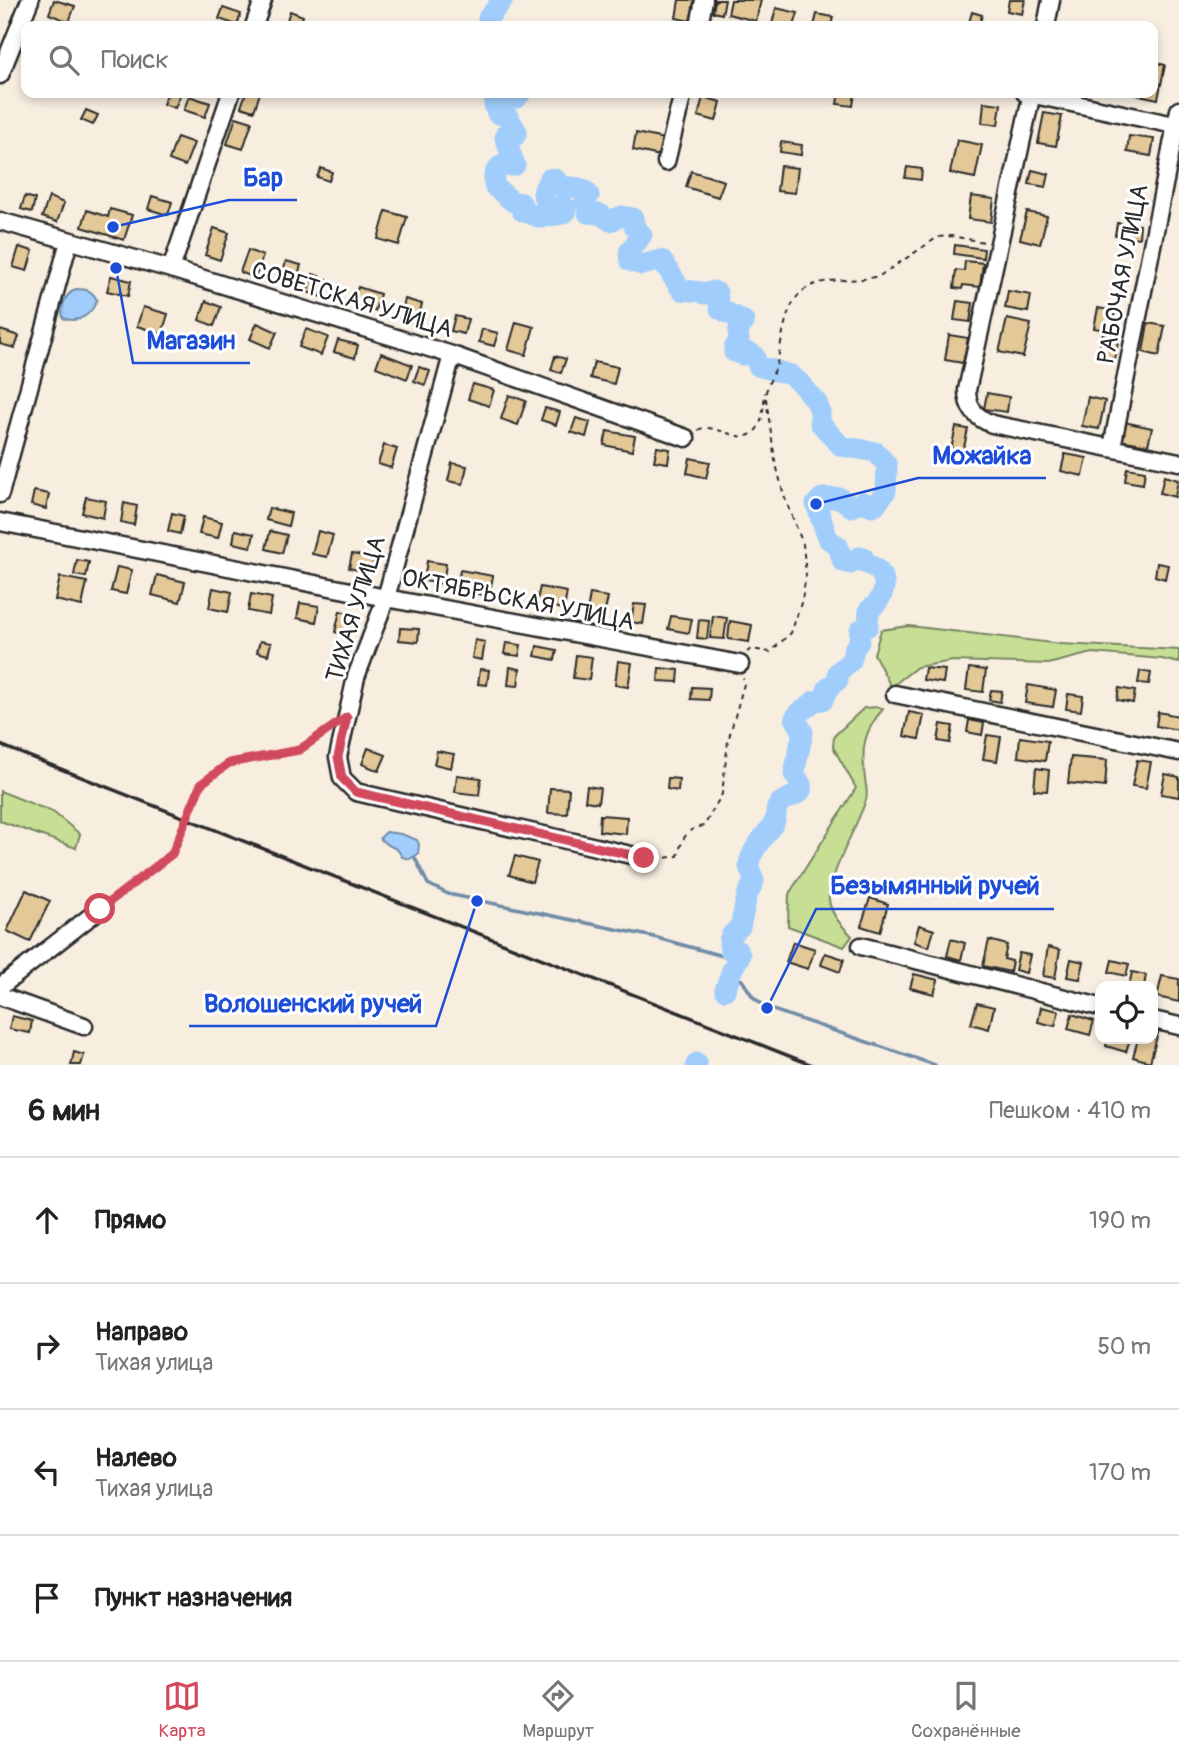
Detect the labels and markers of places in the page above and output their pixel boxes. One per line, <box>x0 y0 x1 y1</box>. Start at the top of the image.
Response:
callout: Бар <box>229 153 297 200</box>
callout: Магазин <box>133 316 250 363</box>
callout: Можайка <box>918 431 1046 478</box>
callout: Безымянный ручей <box>816 862 1054 909</box>
callout: Волошенский ручей <box>189 979 436 1026</box>

